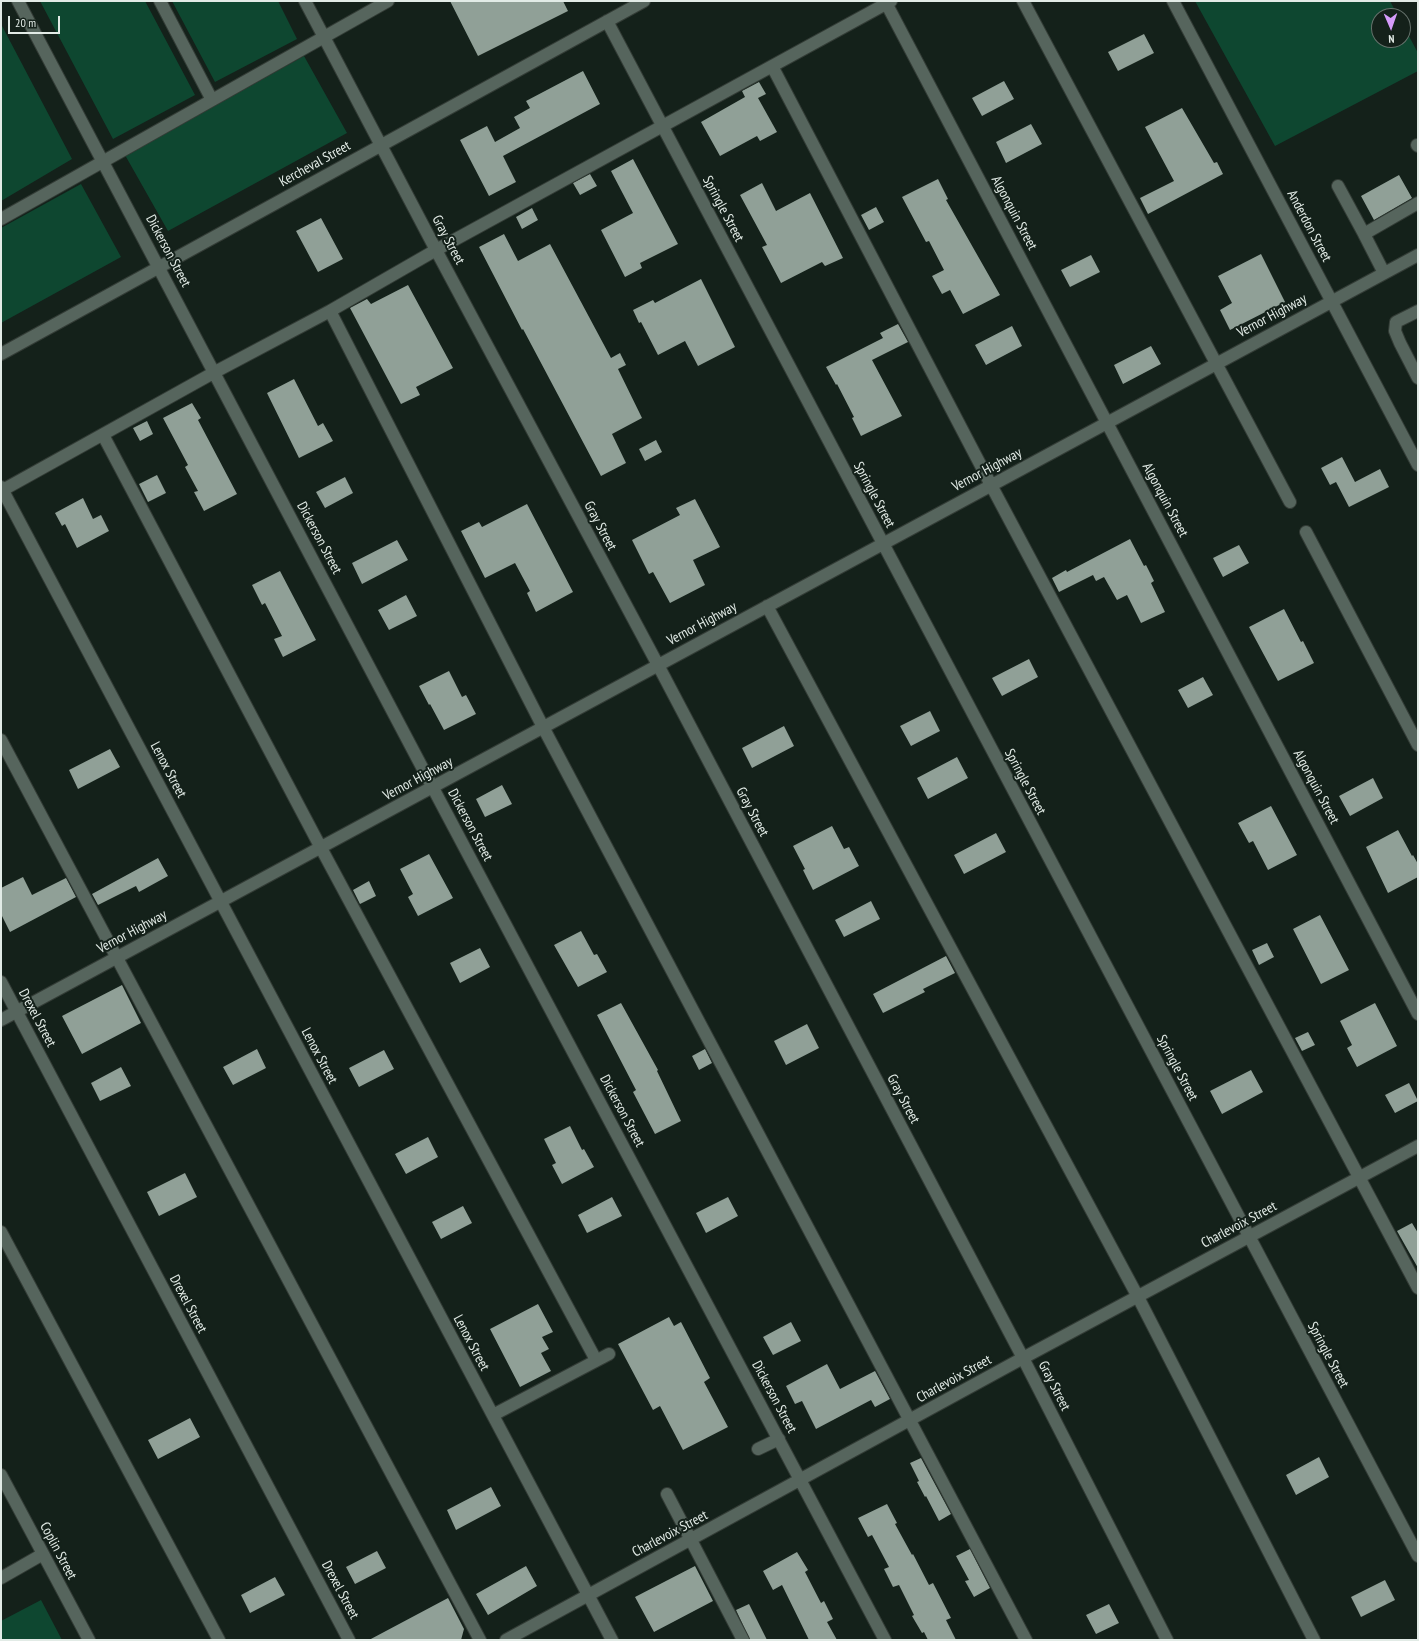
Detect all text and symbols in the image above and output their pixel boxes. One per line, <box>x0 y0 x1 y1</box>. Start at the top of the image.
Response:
scale bar <box>10 8 62 34</box>
north arrow <box>1371 8 1411 48</box>
text: 20 m <box>15 15 36 30</box>
text: N <box>1388 32 1395 46</box>
street label: Kercheval Street <box>276 138 354 190</box>
street label: Springle Street <box>699 173 747 245</box>
street label: Algonquin Street <box>987 173 1041 253</box>
street label: Anderdon Street <box>1283 187 1335 265</box>
street label: Dickerson Street <box>142 212 194 290</box>
street label: Gray Street <box>428 212 468 268</box>
street label: Vernor Highway <box>1234 291 1310 341</box>
street label: Vernor Highway <box>949 445 1025 495</box>
street label: Springle Street <box>850 459 898 531</box>
street label: Algonquin Street <box>1138 460 1192 540</box>
street label: Gray Street <box>580 498 620 554</box>
street label: Dickerson Street <box>293 499 345 577</box>
street label: Vernor Highway <box>664 599 740 649</box>
street label: Lenox Street <box>146 739 190 801</box>
street label: Springle Street <box>1001 746 1049 818</box>
street label: Algonquin Street <box>1289 747 1343 827</box>
street label: Vernor Highway <box>380 754 456 804</box>
street label: Gray Street <box>732 784 772 840</box>
street label: Dickerson Street <box>444 786 496 864</box>
street label: Vernor Highway <box>94 907 170 957</box>
street label: Drexel Street <box>15 986 59 1050</box>
street label: Lenox Street <box>297 1025 341 1087</box>
street label: Springle Street <box>1153 1032 1201 1104</box>
street label: Gray Street <box>883 1071 923 1127</box>
street label: Dickerson Street <box>596 1072 648 1150</box>
street label: Charlevoix Street <box>1198 1198 1280 1252</box>
street label: Drexel Street <box>166 1272 210 1336</box>
street label: Lenox Street <box>449 1312 493 1374</box>
street label: Springle Street <box>1304 1319 1352 1391</box>
street label: Charlevoix Street <box>914 1352 994 1406</box>
street label: Dickerson Street <box>748 1358 800 1436</box>
street label: Gray Street <box>1034 1358 1074 1414</box>
street label: Charlevoix Street <box>629 1507 711 1561</box>
street label: Coplin Street <box>36 1519 80 1583</box>
street label: Drexel Street <box>318 1558 362 1622</box>

